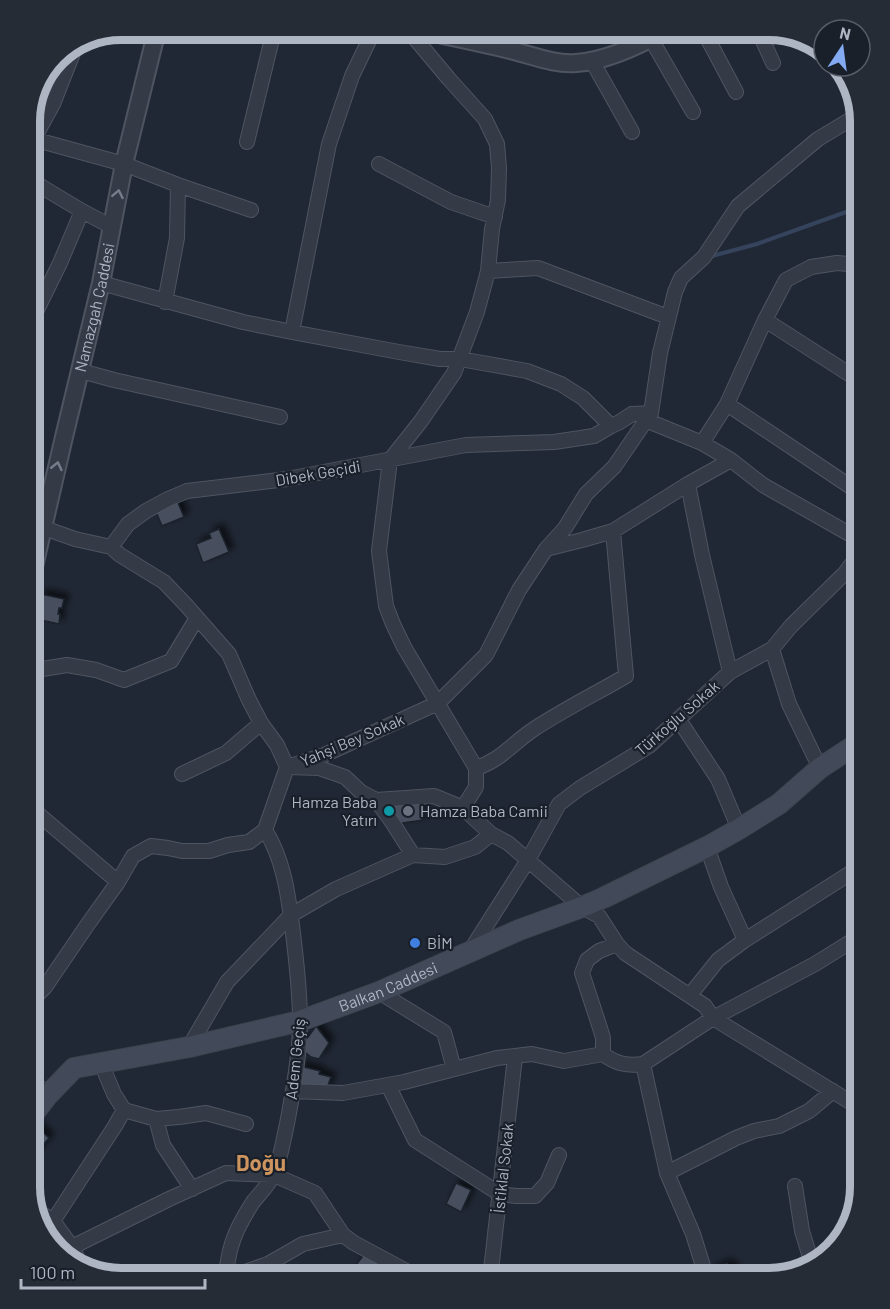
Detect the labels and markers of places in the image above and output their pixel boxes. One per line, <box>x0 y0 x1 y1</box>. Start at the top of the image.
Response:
place label: Hamza Baba Yatırı <box>292 792 377 829</box>
place label: Hamza Baba Camii <box>420 801 548 820</box>
marker: Hamza Baba Yatırı <box>382 804 396 818</box>
marker: Hamza Baba Camii <box>401 804 415 818</box>
place label: BİM <box>427 933 453 952</box>
marker: BİM <box>408 936 422 950</box>

